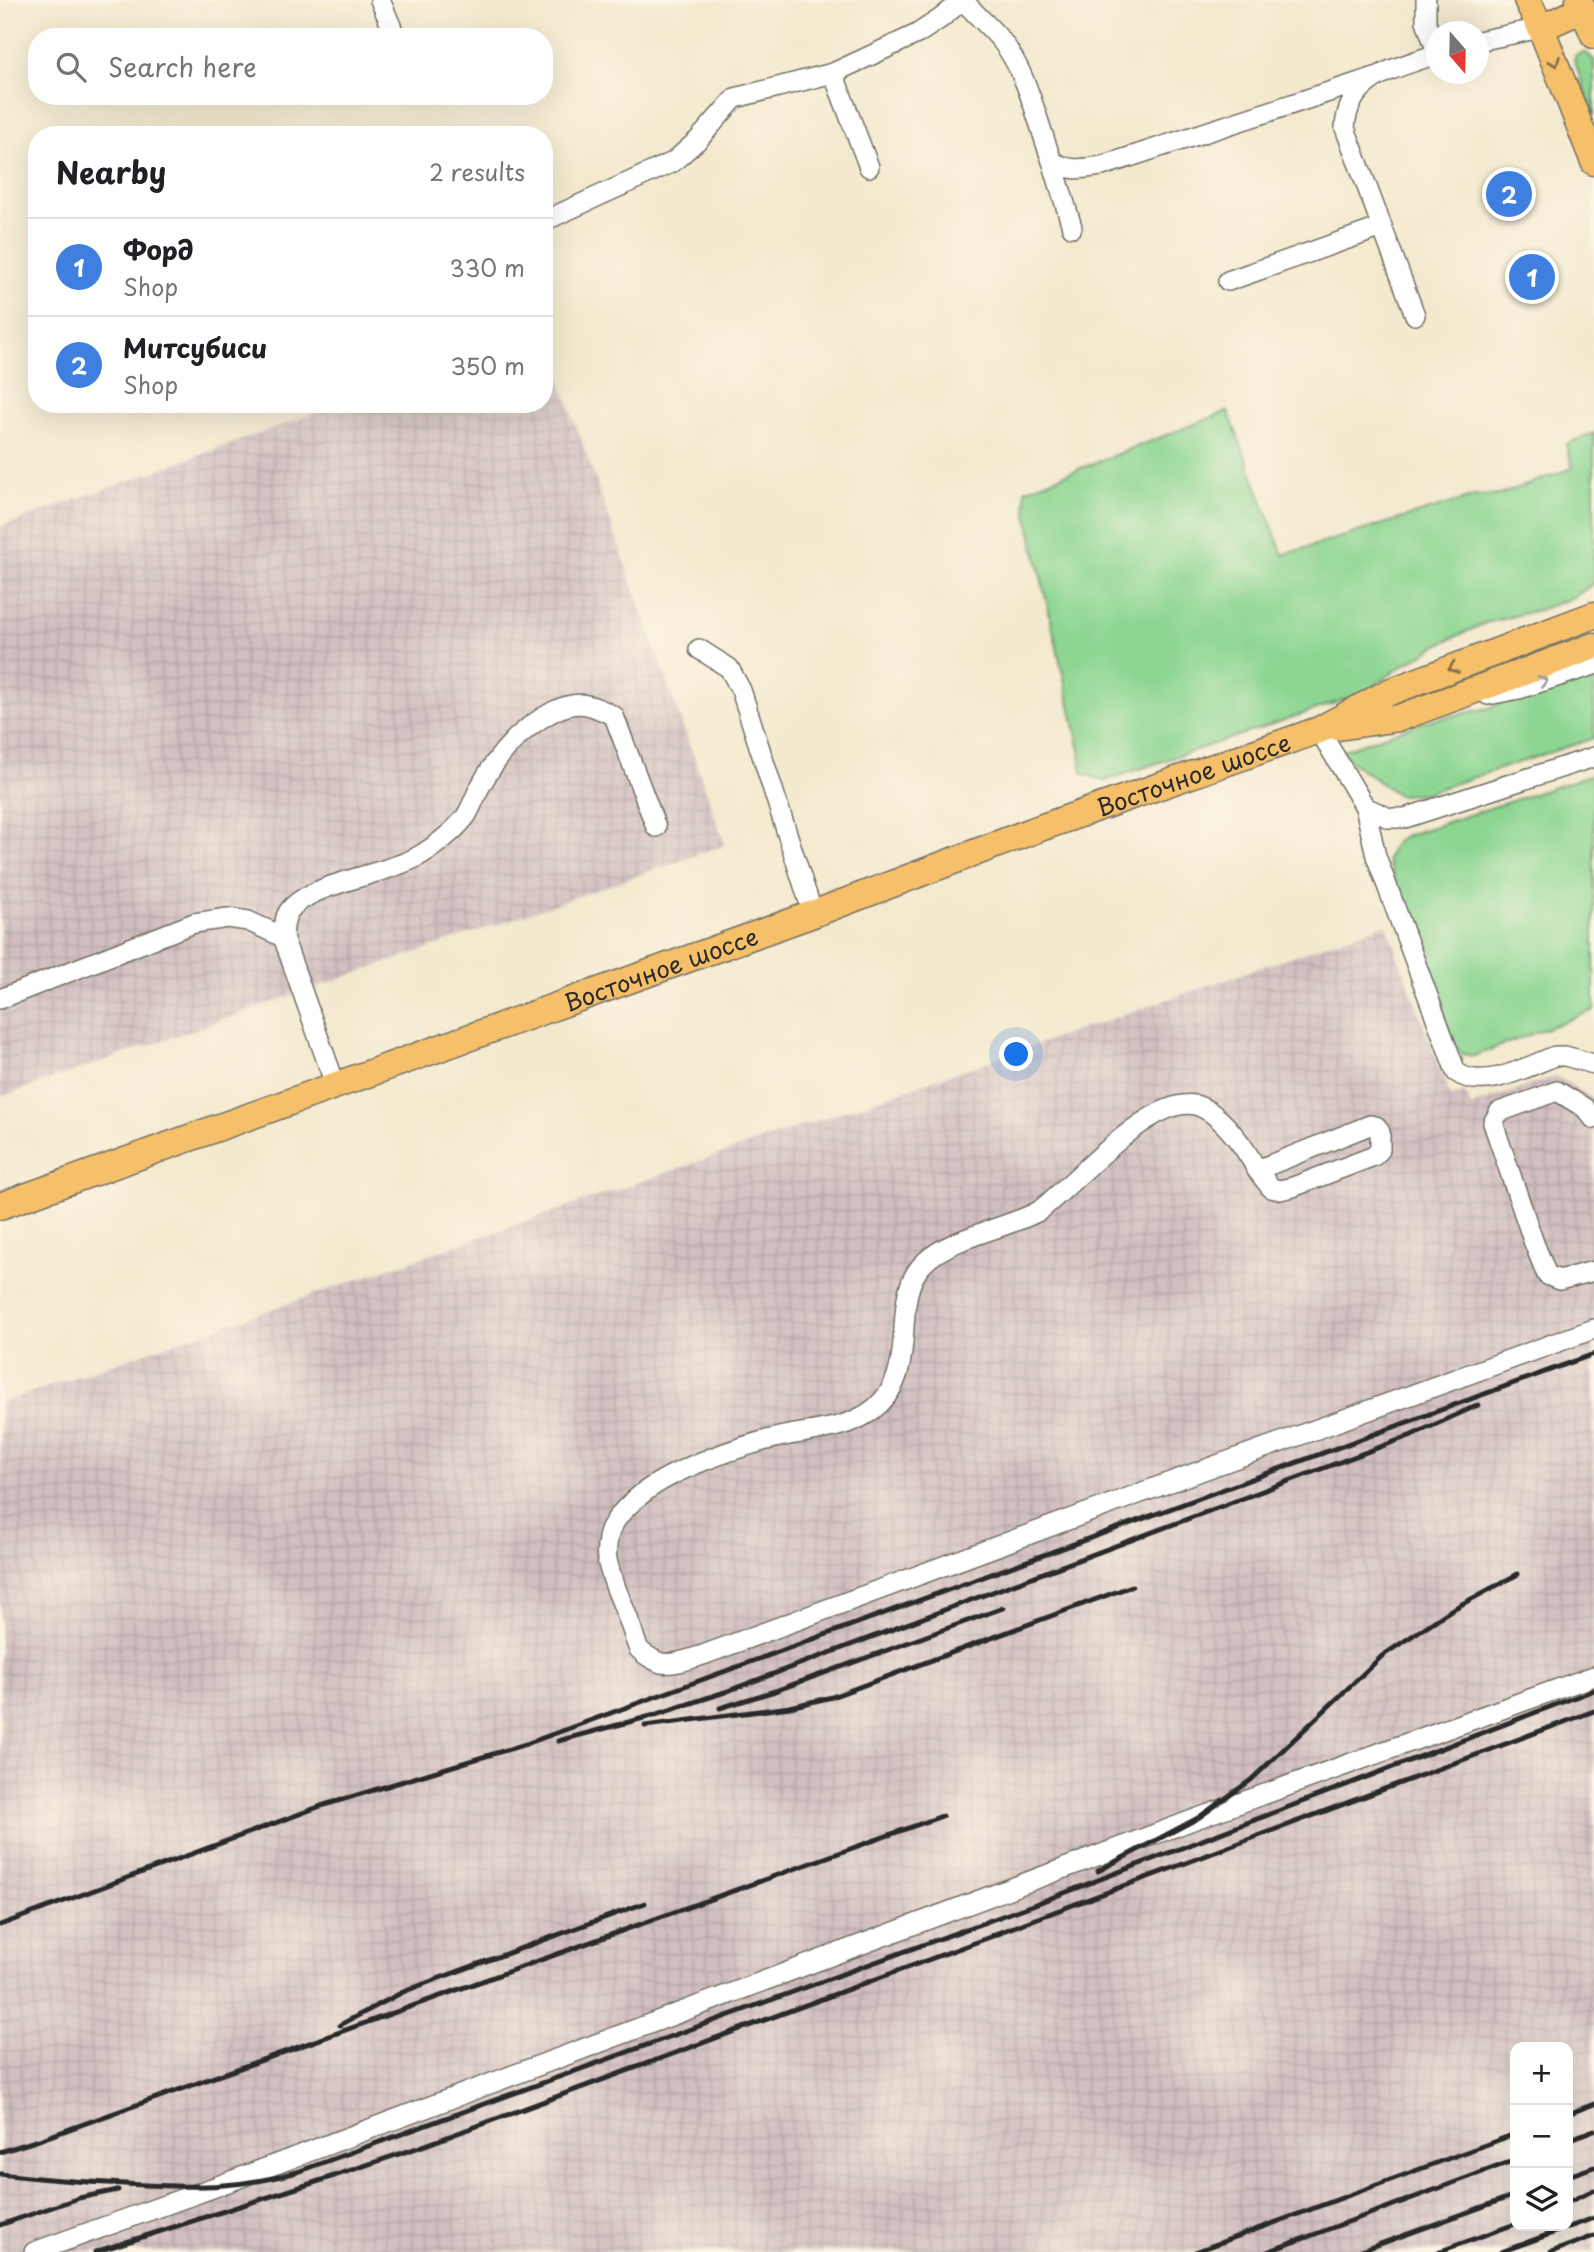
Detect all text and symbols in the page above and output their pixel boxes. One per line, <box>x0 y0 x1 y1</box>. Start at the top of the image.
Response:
north arrow <box>1426 21 1489 84</box>
search box <box>28 28 553 105</box>
text: Search here <box>108 47 257 86</box>
icon: search <box>52 48 90 86</box>
one-way arrow <box>1546 56 1560 68</box>
text: Nearby <box>56 149 166 194</box>
text: 2 results <box>429 154 525 189</box>
pin: 2 <box>1486 168 1532 220</box>
text: Форд <box>123 230 193 269</box>
text: 1 <box>74 250 85 285</box>
text: 330 m <box>449 250 525 285</box>
pin: 1 <box>1509 251 1555 303</box>
text: Shop <box>123 269 178 304</box>
text: Митсубиси <box>123 328 267 367</box>
text: 2 <box>71 348 87 383</box>
text: 350 m <box>450 348 525 383</box>
text: Shop <box>123 367 178 402</box>
one-way arrow <box>1448 659 1460 673</box>
one-way arrow <box>1537 675 1549 690</box>
street label: Восточное шоссе <box>1091 723 1295 825</box>
street label: Восточное шоссе <box>559 917 763 1020</box>
your location <box>999 1037 1033 1071</box>
map controls <box>1510 2042 1573 2231</box>
button: + <box>1510 2042 1573 2105</box>
button: − <box>1510 2105 1573 2168</box>
button: layers <box>1510 2168 1573 2231</box>

